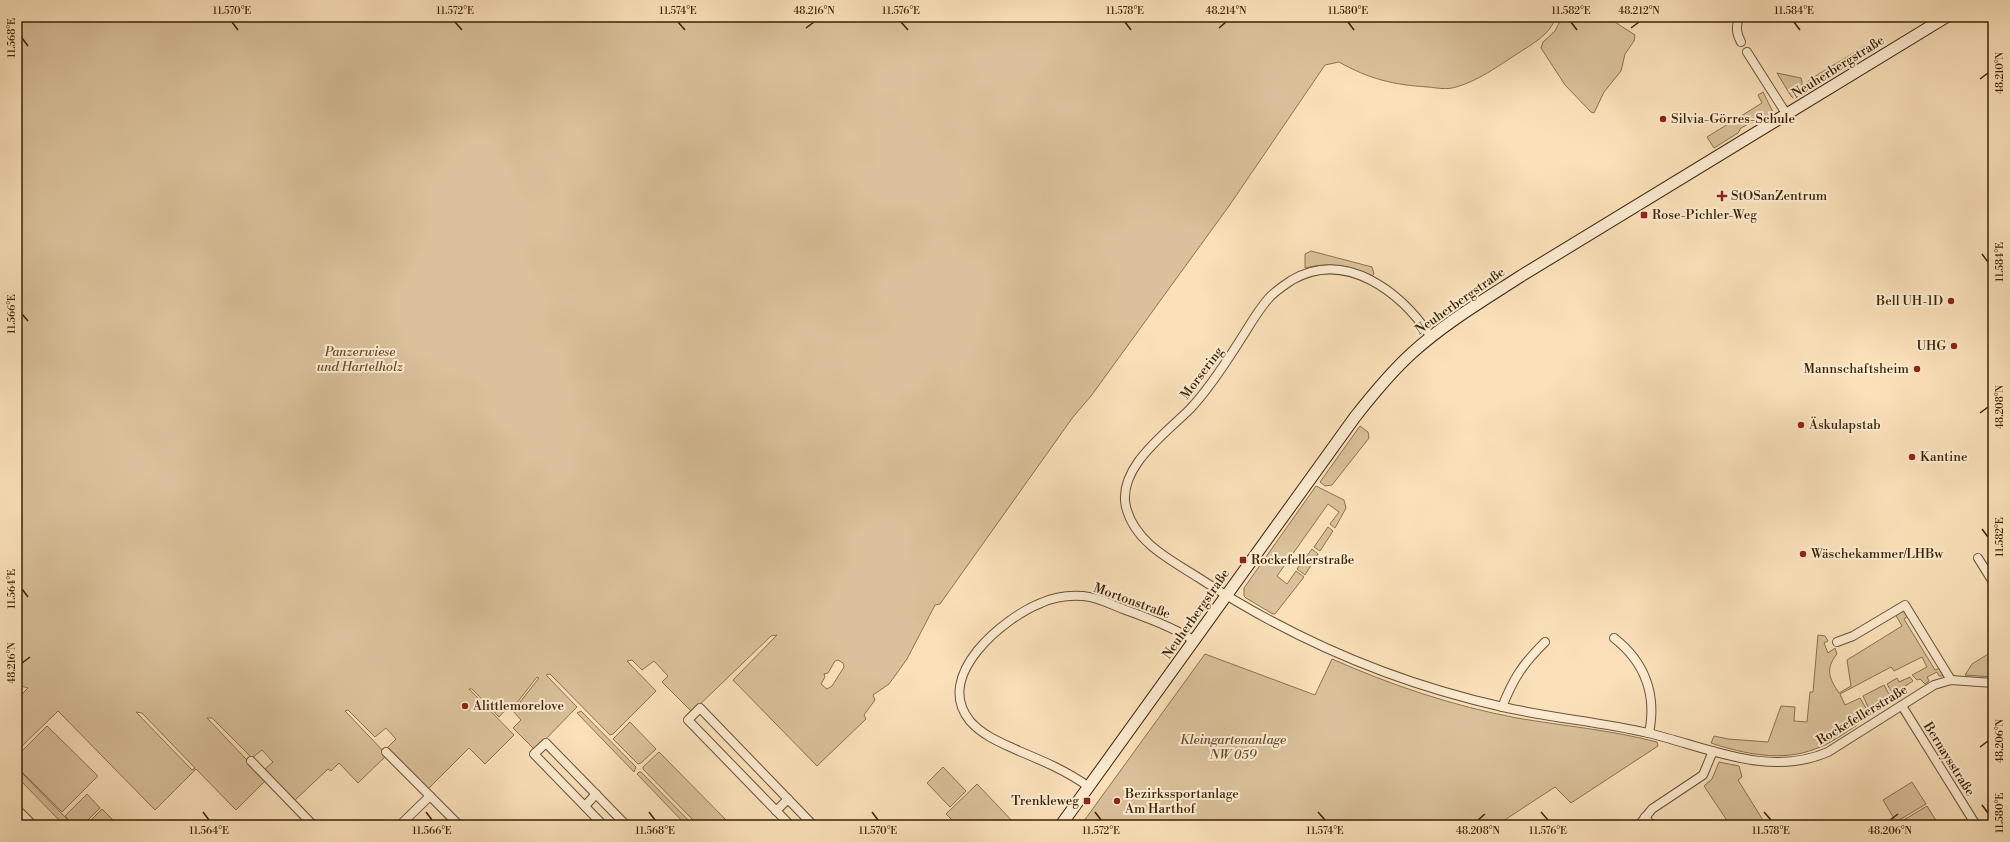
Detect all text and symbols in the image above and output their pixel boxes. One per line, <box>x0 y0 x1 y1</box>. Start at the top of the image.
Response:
text: 11.570°E <box>213 5 251 17</box>
text: 11.572°E <box>436 5 474 17</box>
text: 11.574°E <box>659 5 697 17</box>
text: 48.216°N <box>793 5 835 17</box>
text: 11.576°E <box>882 5 920 17</box>
text: 11.578°E <box>1106 5 1144 17</box>
text: 48.214°N <box>1205 5 1247 17</box>
text: 11.580°E <box>1328 5 1368 17</box>
text: 11.582°E <box>1551 5 1591 17</box>
text: 48.212°N <box>1618 5 1660 17</box>
text: 11.584°E <box>1774 5 1814 17</box>
text: 11.568°E <box>6 18 18 58</box>
street label: Neuherbergstraße <box>1789 32 1888 102</box>
text: 48.210°N <box>1994 52 2006 94</box>
place label: Silvia-Görres-Schule <box>1671 111 1795 127</box>
marker: Silvia-Görres-Schule <box>1658 114 1668 124</box>
place label: StOSanZentrum <box>1731 188 1828 204</box>
marker: StOSanZentrum <box>1716 190 1728 202</box>
place label: Rose-Pichler-Weg <box>1652 207 1757 223</box>
marker: Rose-Pichler-Weg <box>1639 210 1649 220</box>
text: 11.584°E <box>1994 242 2006 282</box>
street label: Neuherbergstraße <box>1412 264 1508 338</box>
place label: Bell UH-1D <box>1875 293 1943 309</box>
text: 11.566°E <box>6 294 18 334</box>
marker: Bell UH-1D <box>1946 296 1956 306</box>
place label: UHG <box>1916 338 1946 354</box>
marker: UHG <box>1949 341 1959 351</box>
street label: Morsering <box>1177 343 1227 402</box>
park label: Panzerwiese und Hartelholz <box>317 344 403 375</box>
place label: Mannschaftsheim <box>1803 361 1910 377</box>
marker: Mannschaftsheim <box>1912 364 1922 374</box>
text: 48.208°N <box>1994 385 2006 429</box>
place label: Äskulapstab <box>1808 416 1881 433</box>
marker: Äskulapstab <box>1796 420 1806 430</box>
place label: Kantine <box>1920 449 1968 465</box>
marker: Kantine <box>1907 452 1917 462</box>
text: 11.582°E <box>1994 517 2006 557</box>
place label: Wäschekammer/LHBw <box>1810 546 1944 562</box>
marker: Wäschekammer/LHBw <box>1798 549 1808 559</box>
place label: Rockefellerstraße <box>1251 552 1355 568</box>
marker: Rockefellerstraße <box>1238 555 1248 565</box>
street label: Neuherbergstraße <box>1159 566 1233 662</box>
text: 11.564°E <box>6 569 18 609</box>
street label: Mortonstraße <box>1091 580 1173 622</box>
text: 48.216°N <box>6 642 18 684</box>
street label: Rockefellerstraße <box>1814 681 1911 748</box>
place label: Alittlemorelove <box>472 698 565 714</box>
marker: Alittlemorelove <box>460 701 470 711</box>
street label: Bernaysstraße <box>1919 718 1978 799</box>
text: 48.206°N <box>1994 719 2006 763</box>
park label: Kleingartenanlage NW 059 <box>1180 732 1286 763</box>
place label: Bezirkssportanlage Am Harthof <box>1124 786 1239 817</box>
place label: Trenkleweg <box>1011 793 1079 809</box>
text: 11.580°E <box>1994 793 2006 833</box>
marker: Trenkleweg <box>1082 796 1092 806</box>
marker: Bezirkssportanlage Am Harthof <box>1112 796 1122 806</box>
text: 11.564°E <box>189 825 229 837</box>
text: 11.566°E <box>412 825 452 837</box>
text: 11.568°E <box>635 825 675 837</box>
text: 11.570°E <box>859 825 897 837</box>
text: 11.572°E <box>1082 825 1120 837</box>
text: 11.574°E <box>1306 825 1344 837</box>
text: 48.208°N <box>1456 825 1500 837</box>
text: 11.576°E <box>1529 825 1567 837</box>
text: 11.578°E <box>1752 825 1790 837</box>
text: 48.206°N <box>1868 825 1912 837</box>

